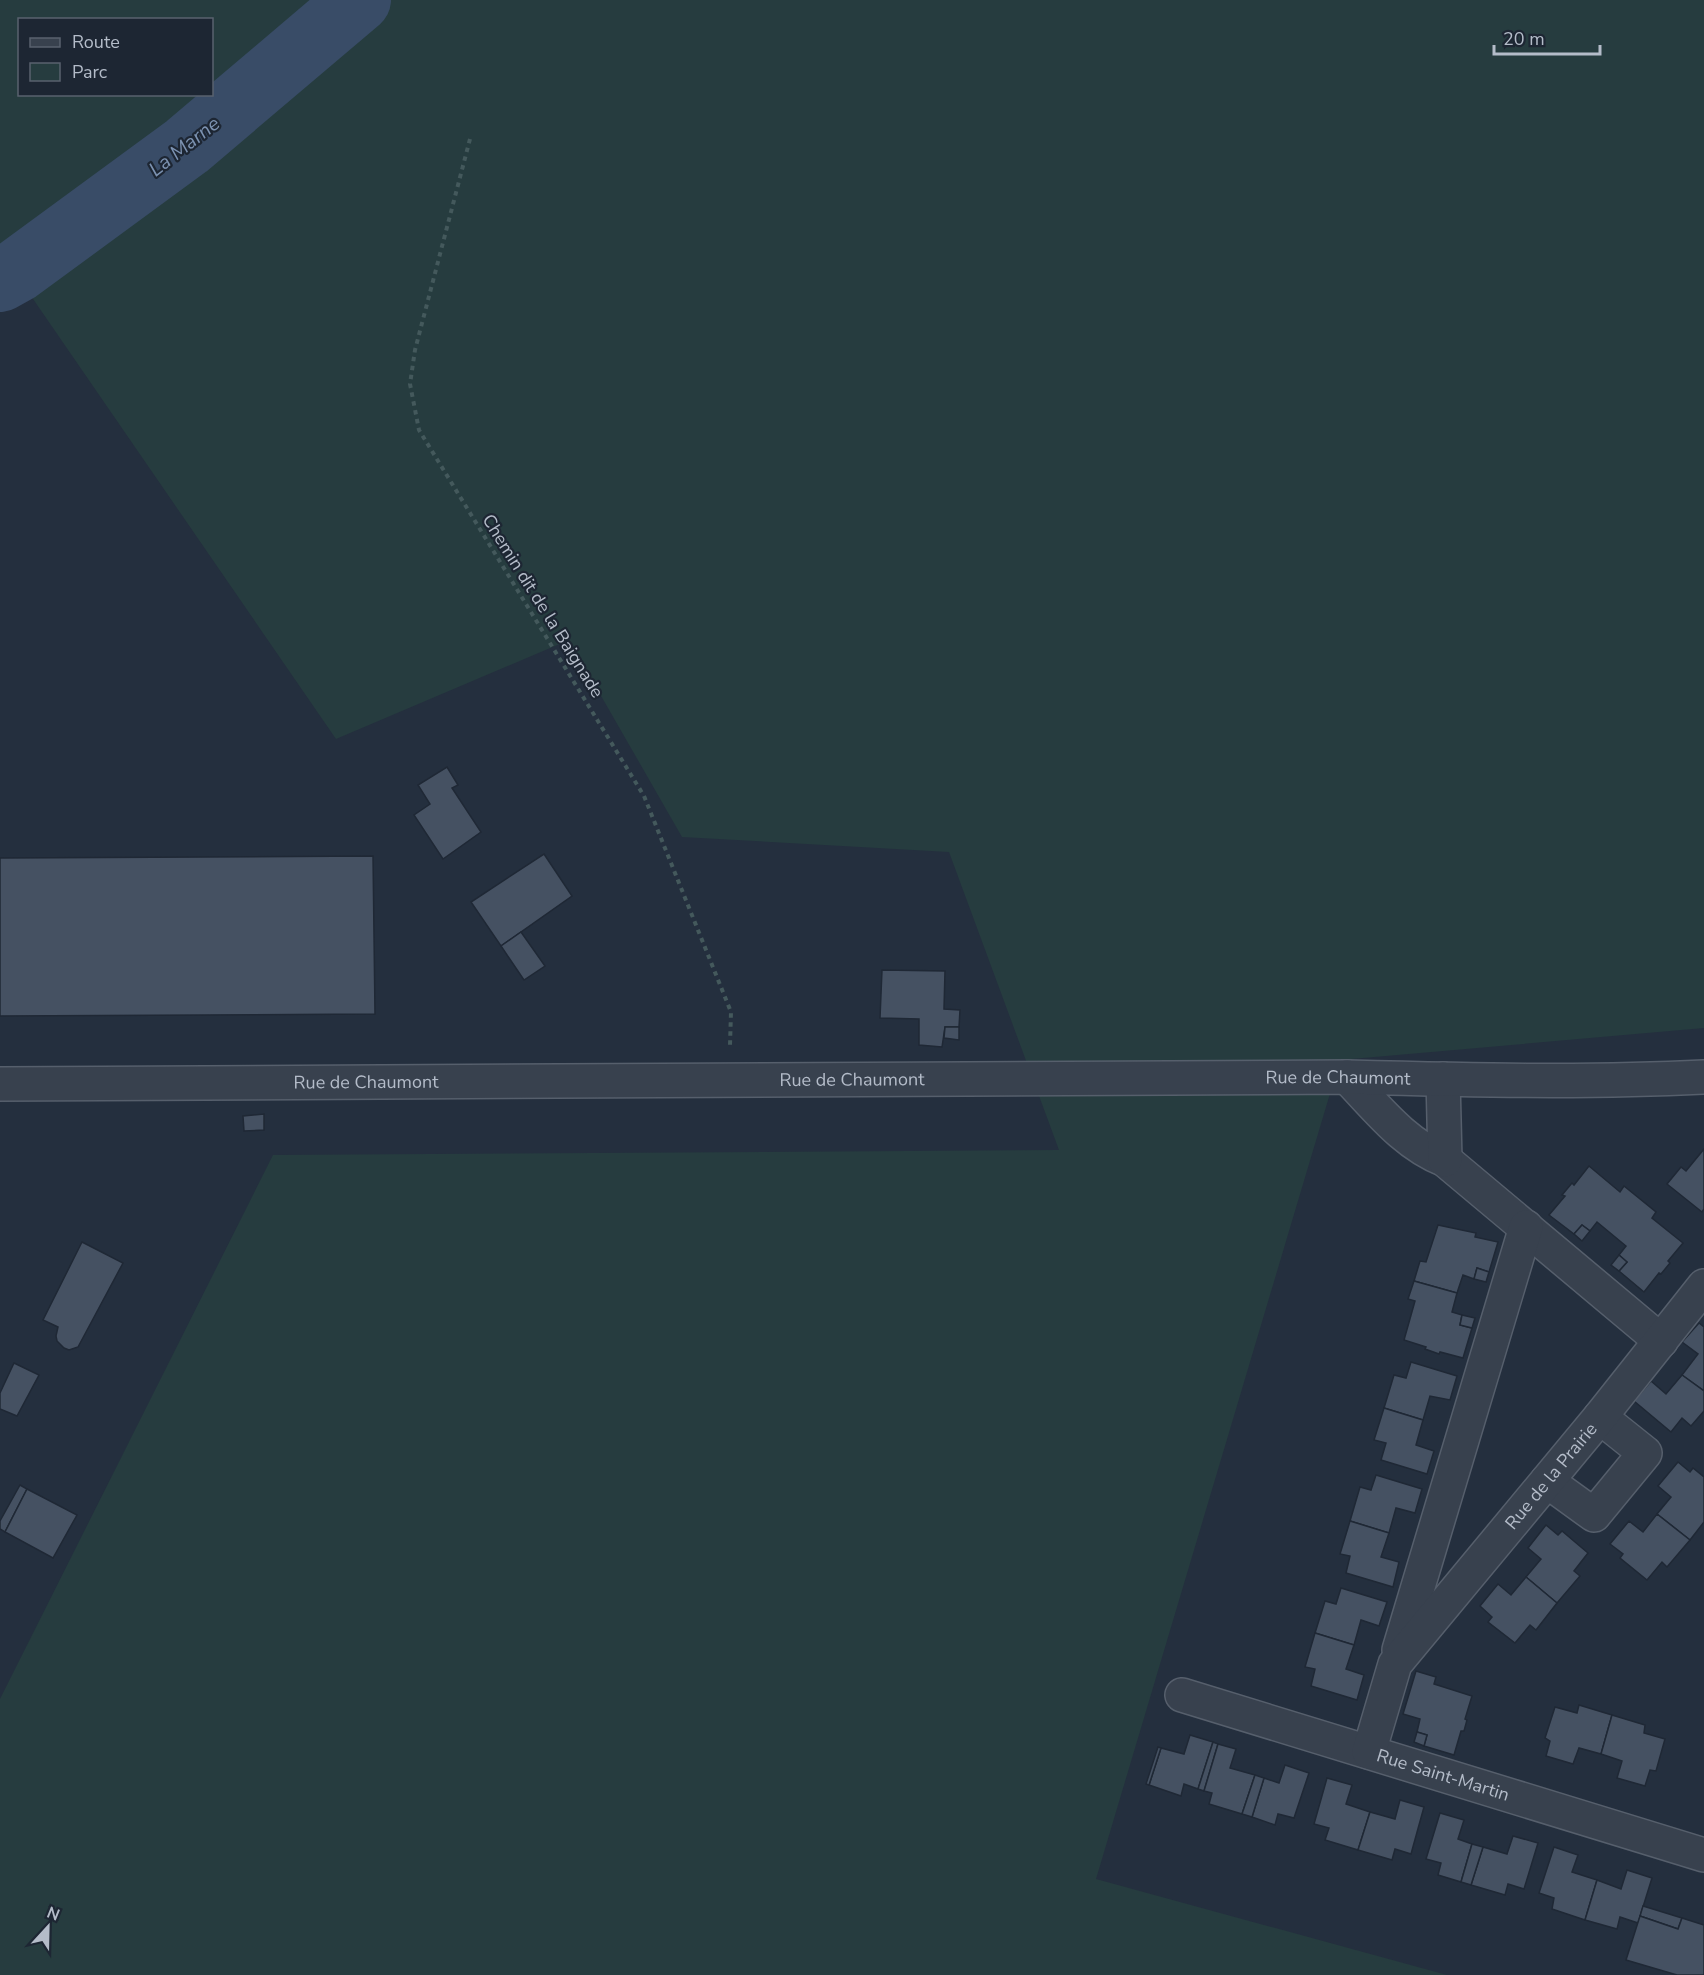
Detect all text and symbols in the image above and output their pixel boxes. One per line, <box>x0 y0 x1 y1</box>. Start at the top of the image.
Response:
legend <box>18 18 213 96</box>
scale bar <box>1494 18 1600 56</box>
text: 20 m <box>1503 27 1545 51</box>
text: Route <box>72 30 120 54</box>
text: Parc <box>72 60 107 84</box>
water label: La Marne <box>143 110 226 183</box>
street label: Chemin dit de la Baignade <box>477 510 609 702</box>
street label: Rue de Chaumont <box>1265 1065 1411 1091</box>
street label: Rue de Chaumont <box>779 1067 925 1092</box>
street label: Rue de Chaumont <box>293 1070 439 1094</box>
street label: Rue de la Prairie <box>1500 1418 1602 1535</box>
street label: Rue Saint-Martin <box>1374 1743 1512 1807</box>
north arrow <box>18 1897 78 1957</box>
text: N <box>44 1902 63 1926</box>

